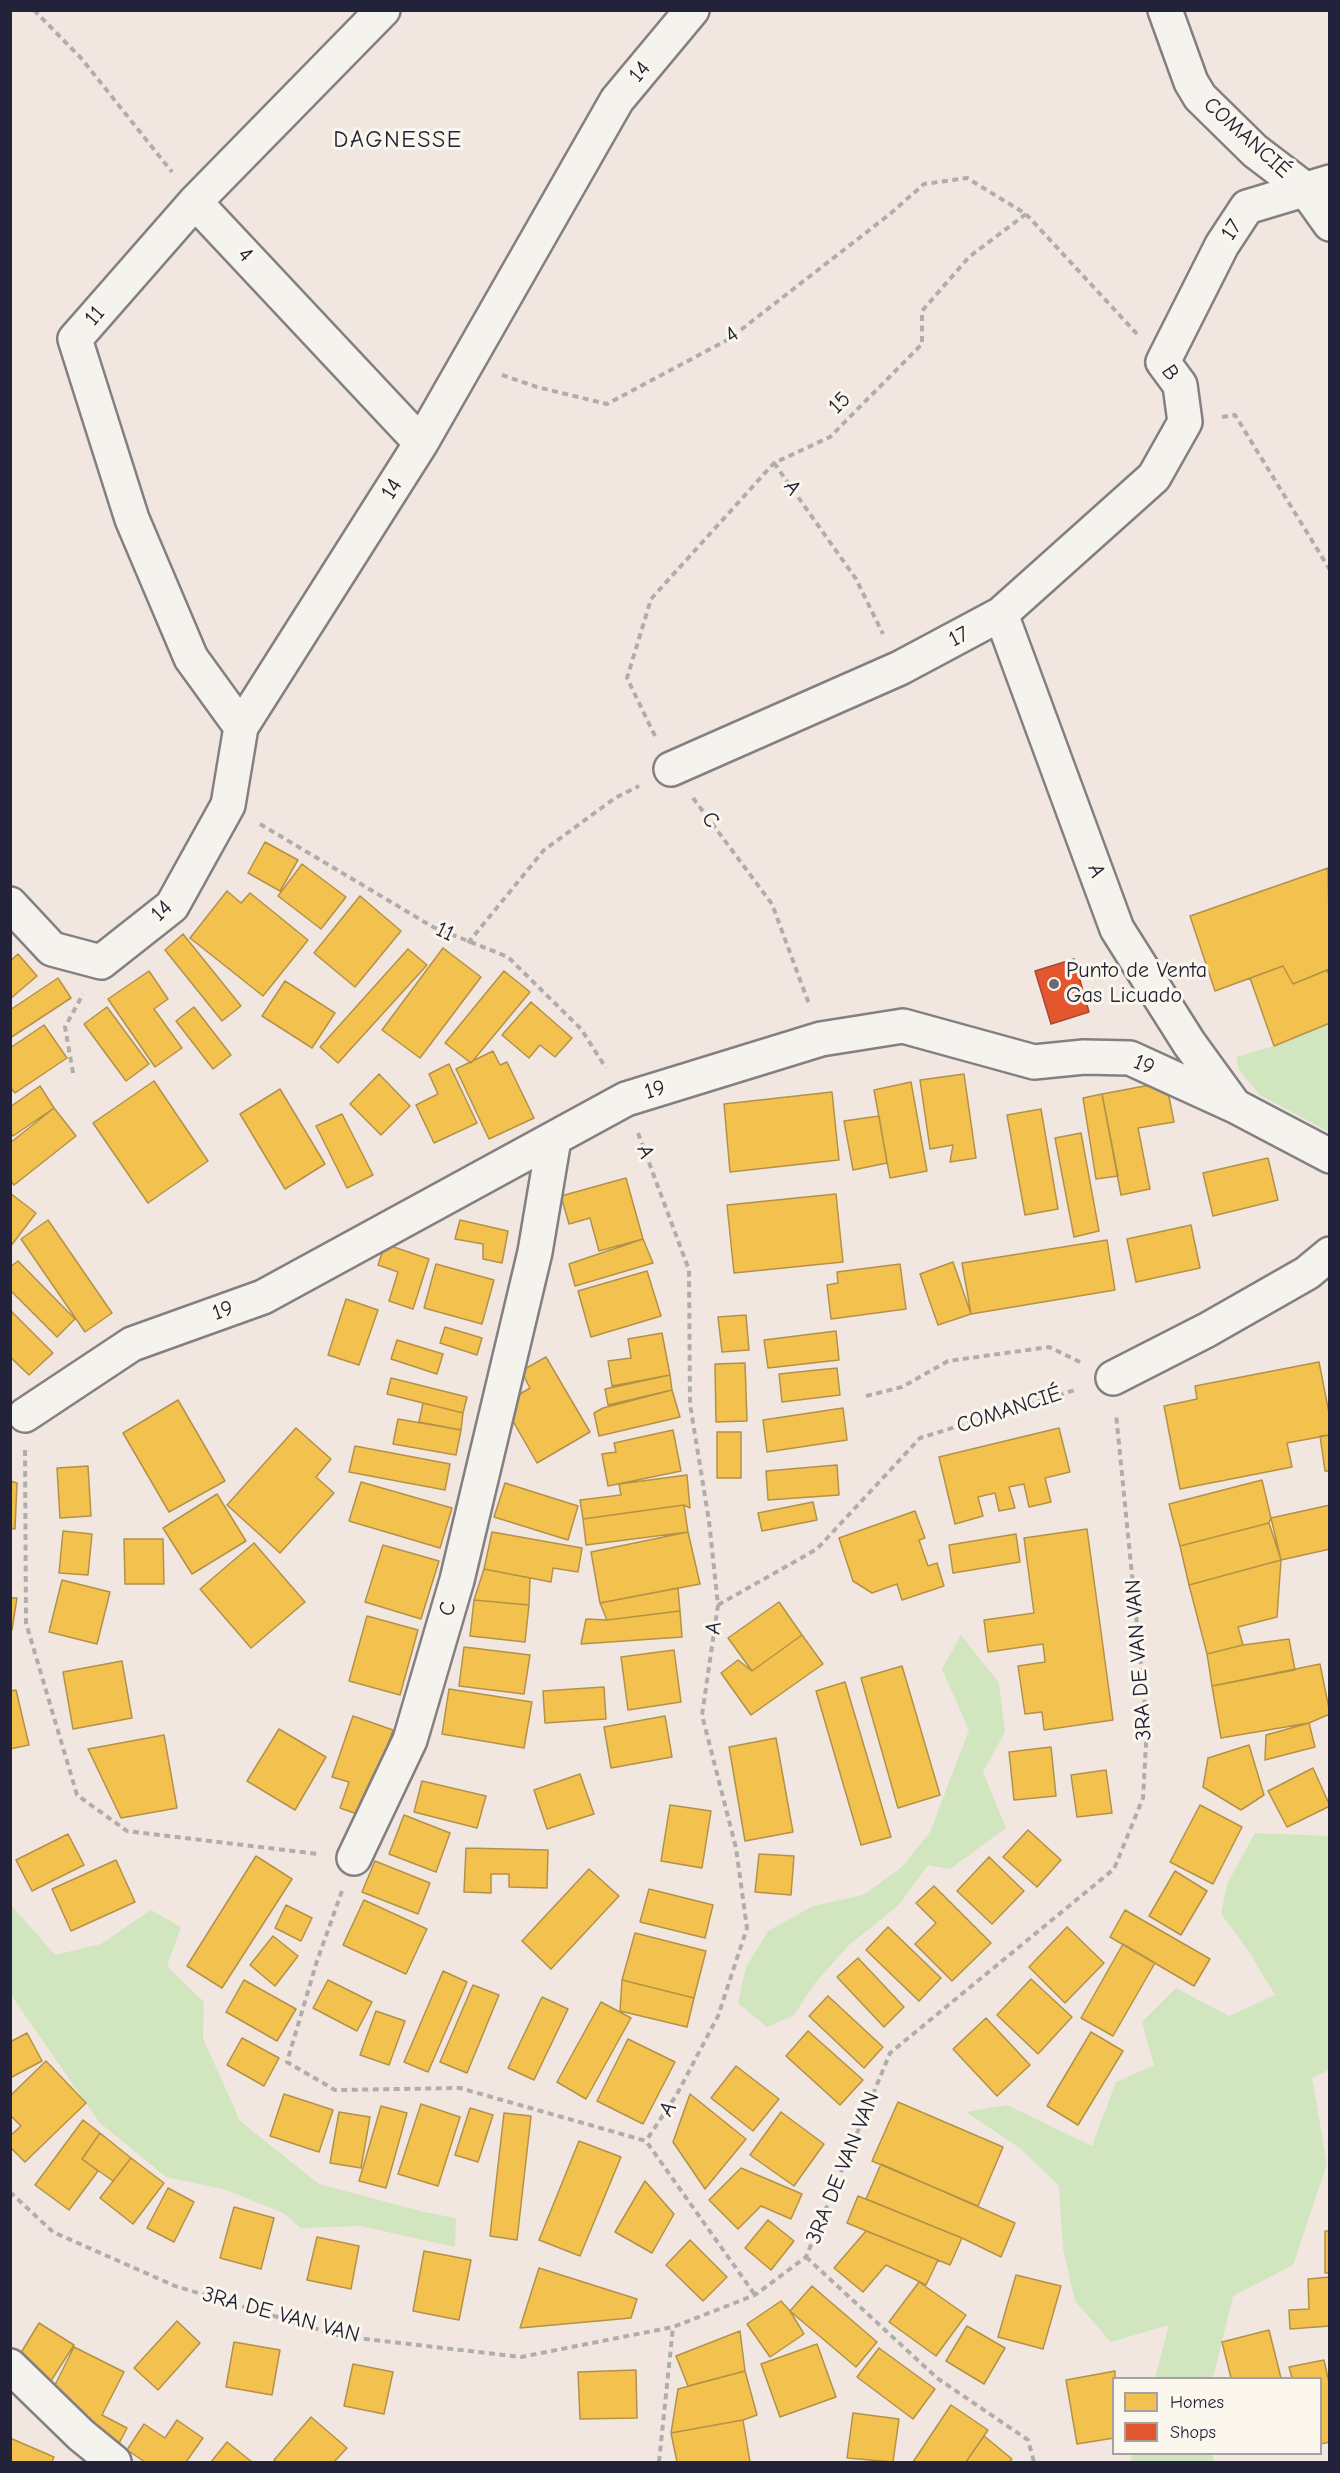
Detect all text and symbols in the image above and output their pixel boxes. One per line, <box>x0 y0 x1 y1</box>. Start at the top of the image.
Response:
street label: 14 <box>624 56 656 88</box>
street label: COMANCIÉ <box>1198 92 1296 184</box>
district label: DAGNESSE <box>333 126 463 154</box>
street label: 17 <box>1216 215 1248 245</box>
street label: 4 <box>232 242 258 268</box>
street label: 11 <box>79 301 111 331</box>
street label: 4 <box>720 321 744 349</box>
street label: B <box>1155 360 1185 386</box>
street label: 15 <box>823 386 857 420</box>
street label: 14 <box>376 474 408 504</box>
street label: A <box>778 475 806 501</box>
street label: 17 <box>944 621 974 653</box>
street label: C <box>695 807 725 833</box>
street label: A <box>1081 860 1111 882</box>
street label: 14 <box>146 895 178 927</box>
street label: 11 <box>432 916 458 948</box>
place label: Punto de Venta Gas Licuado <box>1066 958 1207 1010</box>
marker: Punto de Venta Gas Licuado <box>1047 977 1061 991</box>
street label: 19 <box>1130 1049 1158 1081</box>
street label: 19 <box>641 1074 669 1106</box>
street label: A <box>630 1141 660 1163</box>
street label: 19 <box>209 1295 237 1327</box>
street label: COMANCIÉ <box>953 1381 1065 1439</box>
street label: 3RA DE VAN VAN <box>1120 1579 1158 1741</box>
street label: C <box>433 1599 463 1619</box>
street label: A <box>700 1620 728 1636</box>
street label: 3RA DE VAN VAN <box>801 2088 885 2248</box>
street label: A <box>653 2096 683 2122</box>
street label: 3RA DE VAN VAN <box>200 2281 362 2349</box>
legend <box>1112 2377 1322 2455</box>
text: Homes <box>1170 2392 1224 2413</box>
text: Shops <box>1170 2422 1216 2443</box>

